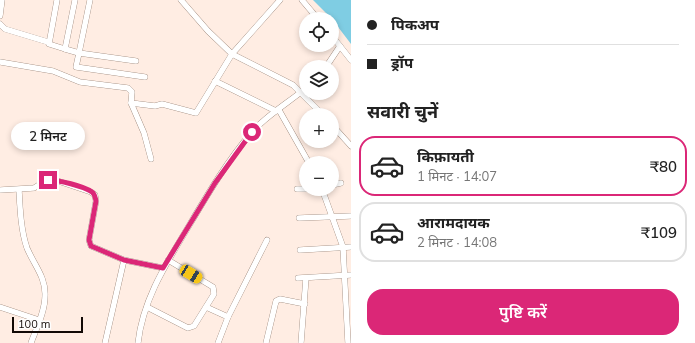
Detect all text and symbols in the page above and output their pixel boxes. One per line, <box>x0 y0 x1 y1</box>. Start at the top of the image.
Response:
map controls <box>299 12 339 196</box>
button: locate <box>299 12 339 52</box>
text: पिकअप <box>391 15 439 34</box>
text: ड्रॉप <box>391 53 413 72</box>
button: layers <box>299 60 339 100</box>
text: सवारी चुनें <box>367 100 438 123</box>
button: + <box>299 108 339 148</box>
callout: 2 मिनट <box>11 122 85 150</box>
route start <box>243 123 261 141</box>
text: 2 मिनट <box>29 128 67 144</box>
text: किफ़ायती <box>417 147 474 166</box>
icon: car <box>369 148 405 184</box>
button: − <box>299 156 339 196</box>
text: ₹80 <box>650 157 677 176</box>
text: 1 मिनट · 14:07 <box>417 168 497 184</box>
route end <box>39 171 57 189</box>
text: आरामदायक <box>417 213 490 232</box>
icon: car <box>369 214 405 250</box>
text: ₹109 <box>641 223 677 242</box>
text: 2 मिनट · 14:08 <box>417 234 497 250</box>
car <box>178 263 204 285</box>
button: पुष्टि करें <box>367 289 679 335</box>
scale bar <box>12 315 83 334</box>
text: 100 m <box>18 317 50 331</box>

